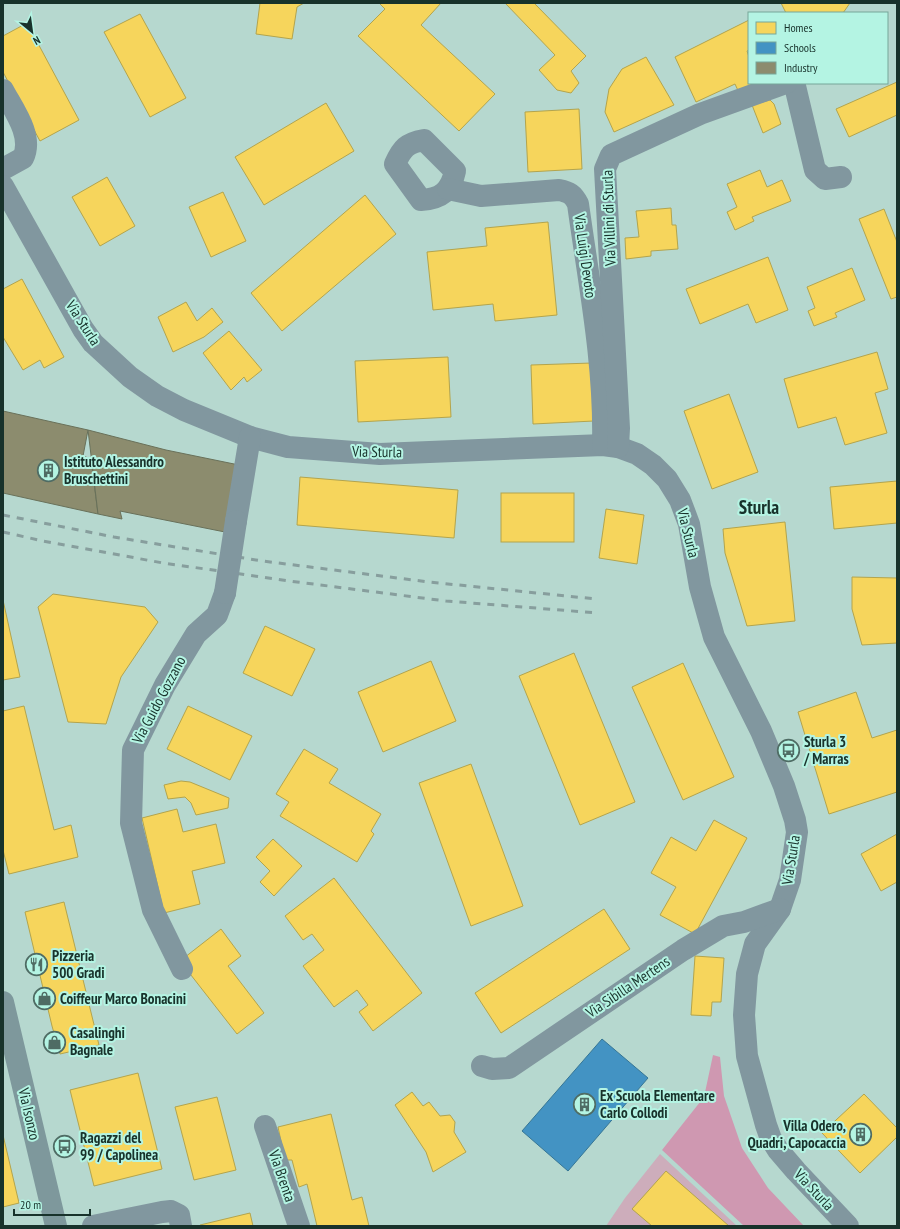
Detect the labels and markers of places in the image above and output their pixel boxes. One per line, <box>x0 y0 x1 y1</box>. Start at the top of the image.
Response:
place label: Istituto Alessandro Bruschettini <box>64 452 164 488</box>
building icon: Istituto Alessandro Bruschettini <box>35 458 61 484</box>
place label: Sturla 3 / Marras <box>803 732 849 768</box>
bus stop icon: Sturla 3 / Marras <box>775 738 801 764</box>
place label: Pizzeria 500 Gradi <box>52 946 105 982</box>
restaurant icon: Pizzeria 500 Gradi <box>24 952 50 978</box>
shop icon: Coiffeur Marco Bonacini <box>32 986 58 1012</box>
place label: Coiffeur Marco Bonacini <box>60 989 186 1008</box>
place label: Casalinghi Bagnale <box>70 1023 125 1059</box>
shop icon: Casalinghi Bagnale <box>42 1029 68 1055</box>
place label: Ex Scuola Elementare Carlo Collodi <box>600 1086 715 1122</box>
building icon: Ex Scuola Elementare Carlo Collodi <box>572 1092 598 1118</box>
place label: Villa Odero, Quadri, Capocaccia <box>748 1116 846 1152</box>
building icon: Villa Odero, Quadri, Capocaccia <box>848 1122 874 1148</box>
place label: Ragazzi del 99 / Capolinea <box>80 1128 158 1164</box>
bus stop icon: Ragazzi del 99 / Capolinea <box>52 1134 78 1160</box>

